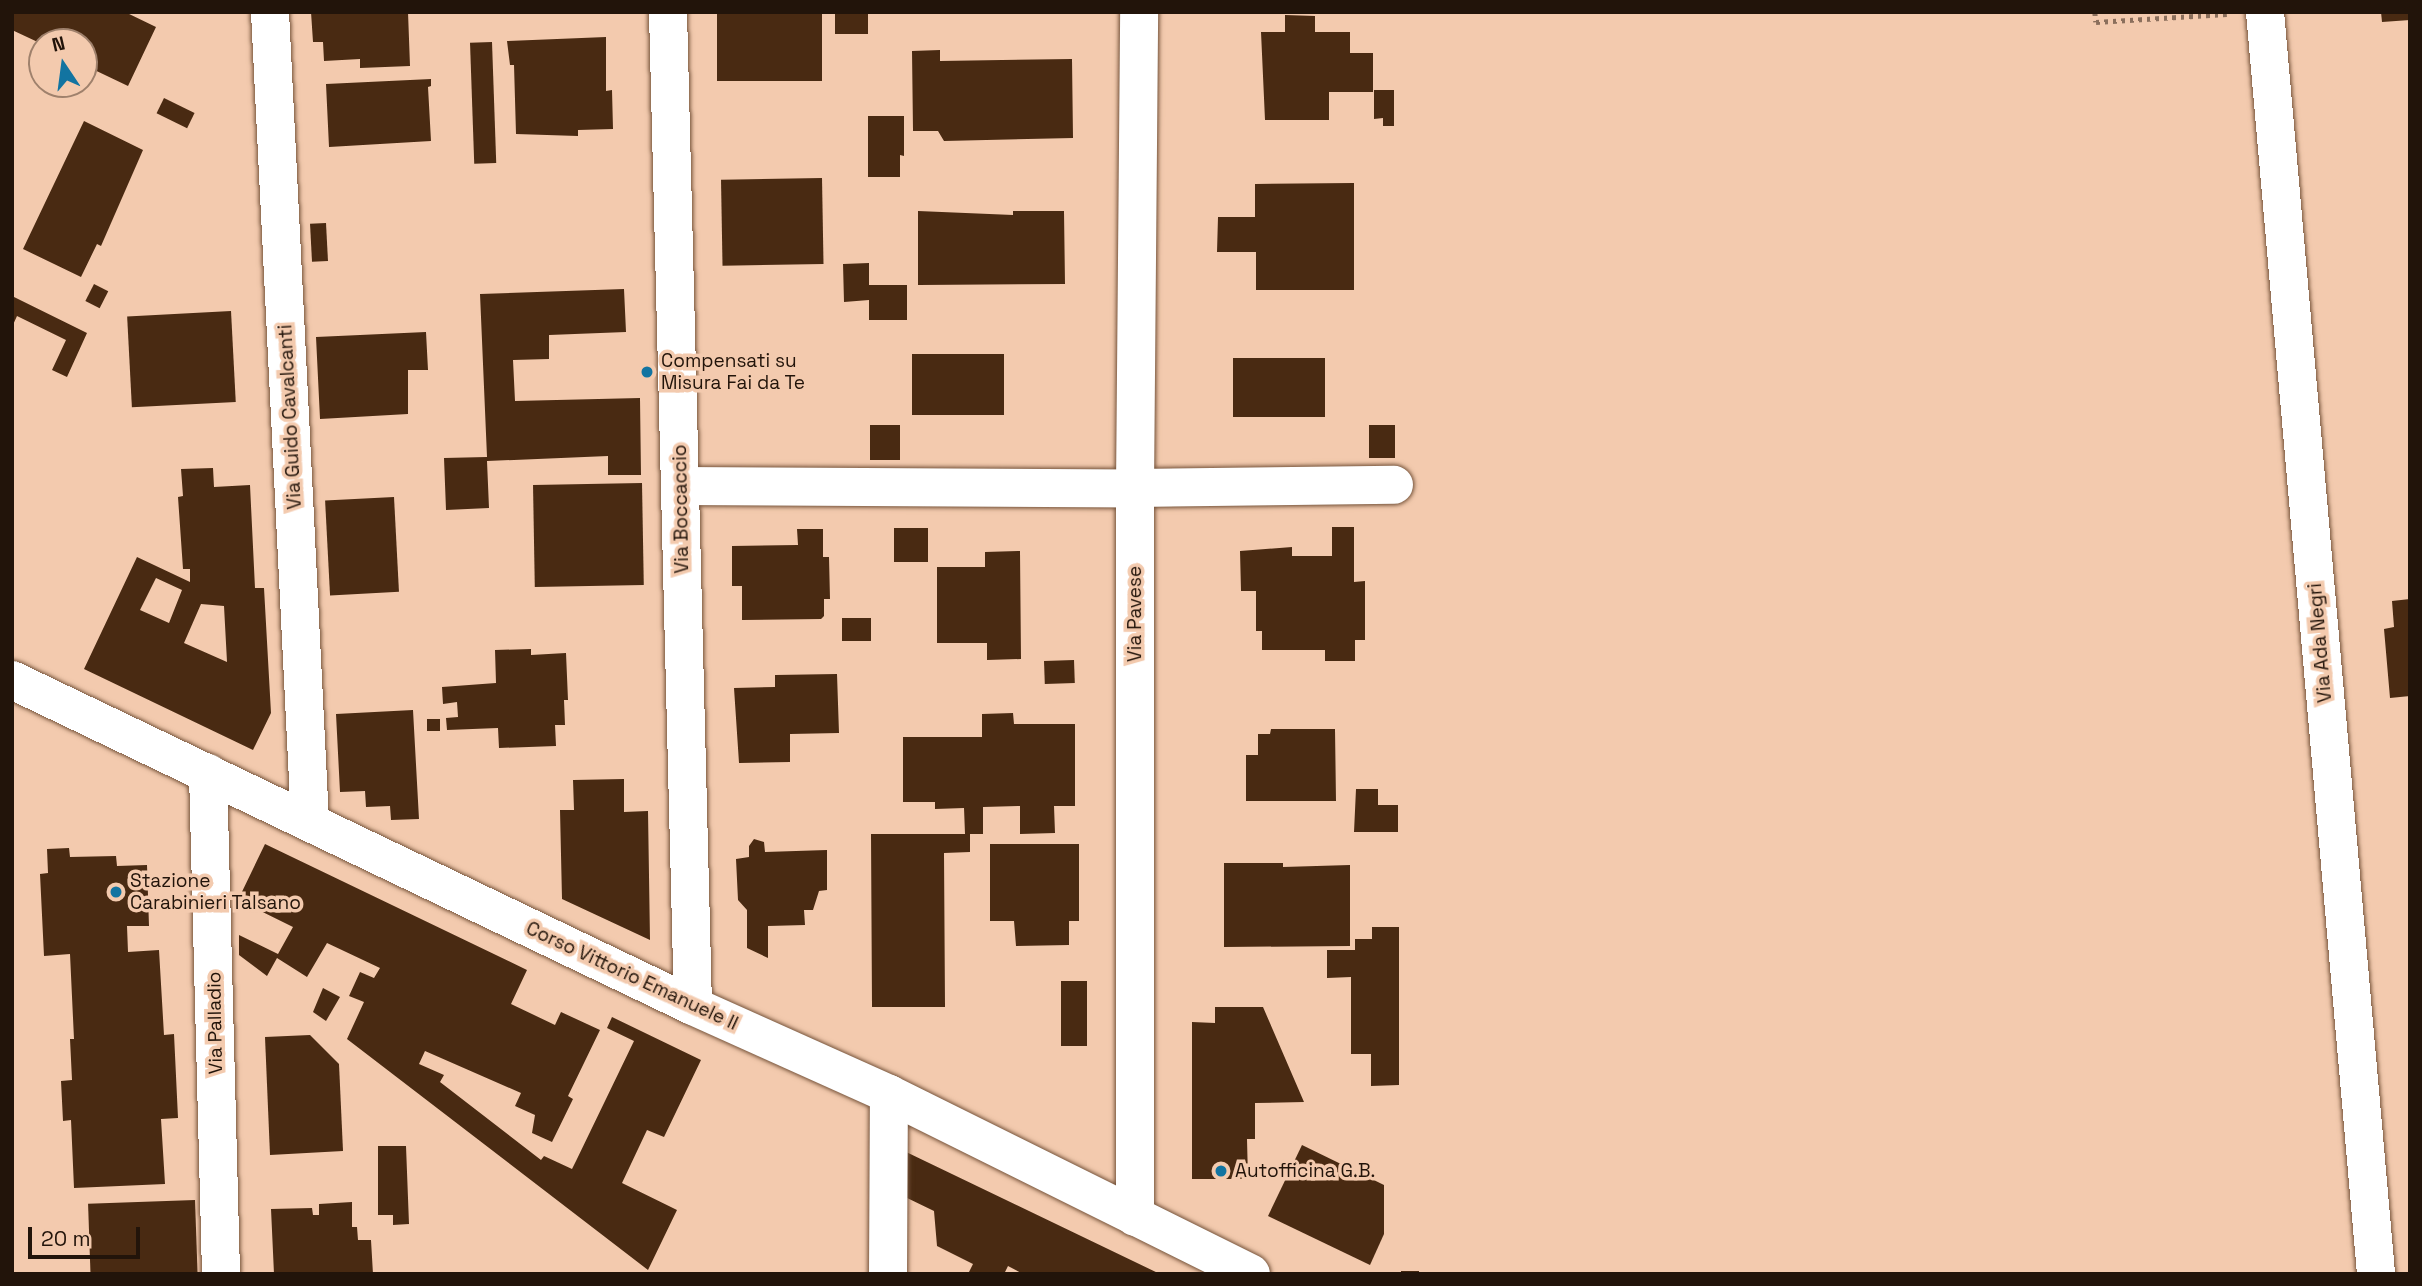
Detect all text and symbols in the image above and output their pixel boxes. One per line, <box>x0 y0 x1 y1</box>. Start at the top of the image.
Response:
north arrow <box>28 28 98 98</box>
text: N <box>50 30 68 58</box>
street label: Via Guido Cavalcanti <box>274 324 306 510</box>
place label: Compensati su Misura Fai da Te <box>661 350 806 394</box>
marker: Compensati su Misura Fai da Te <box>639 364 655 380</box>
street label: Via Boccaccio <box>668 444 694 574</box>
street label: Via Pavese <box>1124 566 1146 662</box>
street label: Via Ada Negri <box>2303 582 2337 704</box>
place label: Stazione Carabinieri Talsano <box>130 870 301 914</box>
marker: Stazione Carabinieri Talsano <box>108 884 124 900</box>
street label: Corso Vittorio Emanuele II <box>522 917 742 1035</box>
street label: Via Palladio <box>203 971 227 1075</box>
place label: Autofficina G.B. <box>1235 1160 1375 1182</box>
marker: Autofficina G.B. <box>1213 1163 1229 1179</box>
scale bar <box>32 1212 144 1256</box>
text: 20 m <box>41 1225 91 1252</box>

